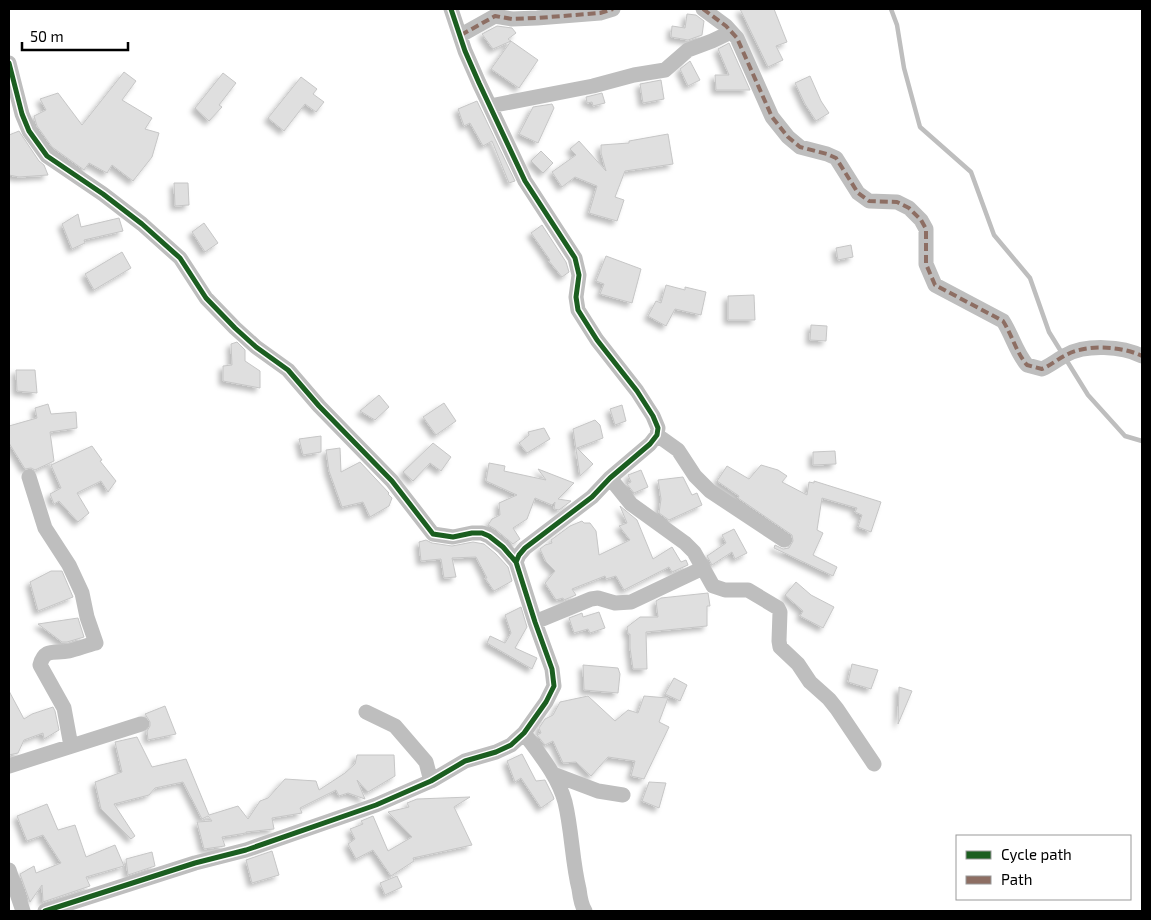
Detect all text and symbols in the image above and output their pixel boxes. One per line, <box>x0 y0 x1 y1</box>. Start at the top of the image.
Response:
scale bar <box>22 20 129 52</box>
text: 50 m <box>30 27 64 45</box>
legend <box>956 835 1131 900</box>
text: Cycle path <box>1001 845 1072 863</box>
text: Path <box>1001 870 1032 888</box>

